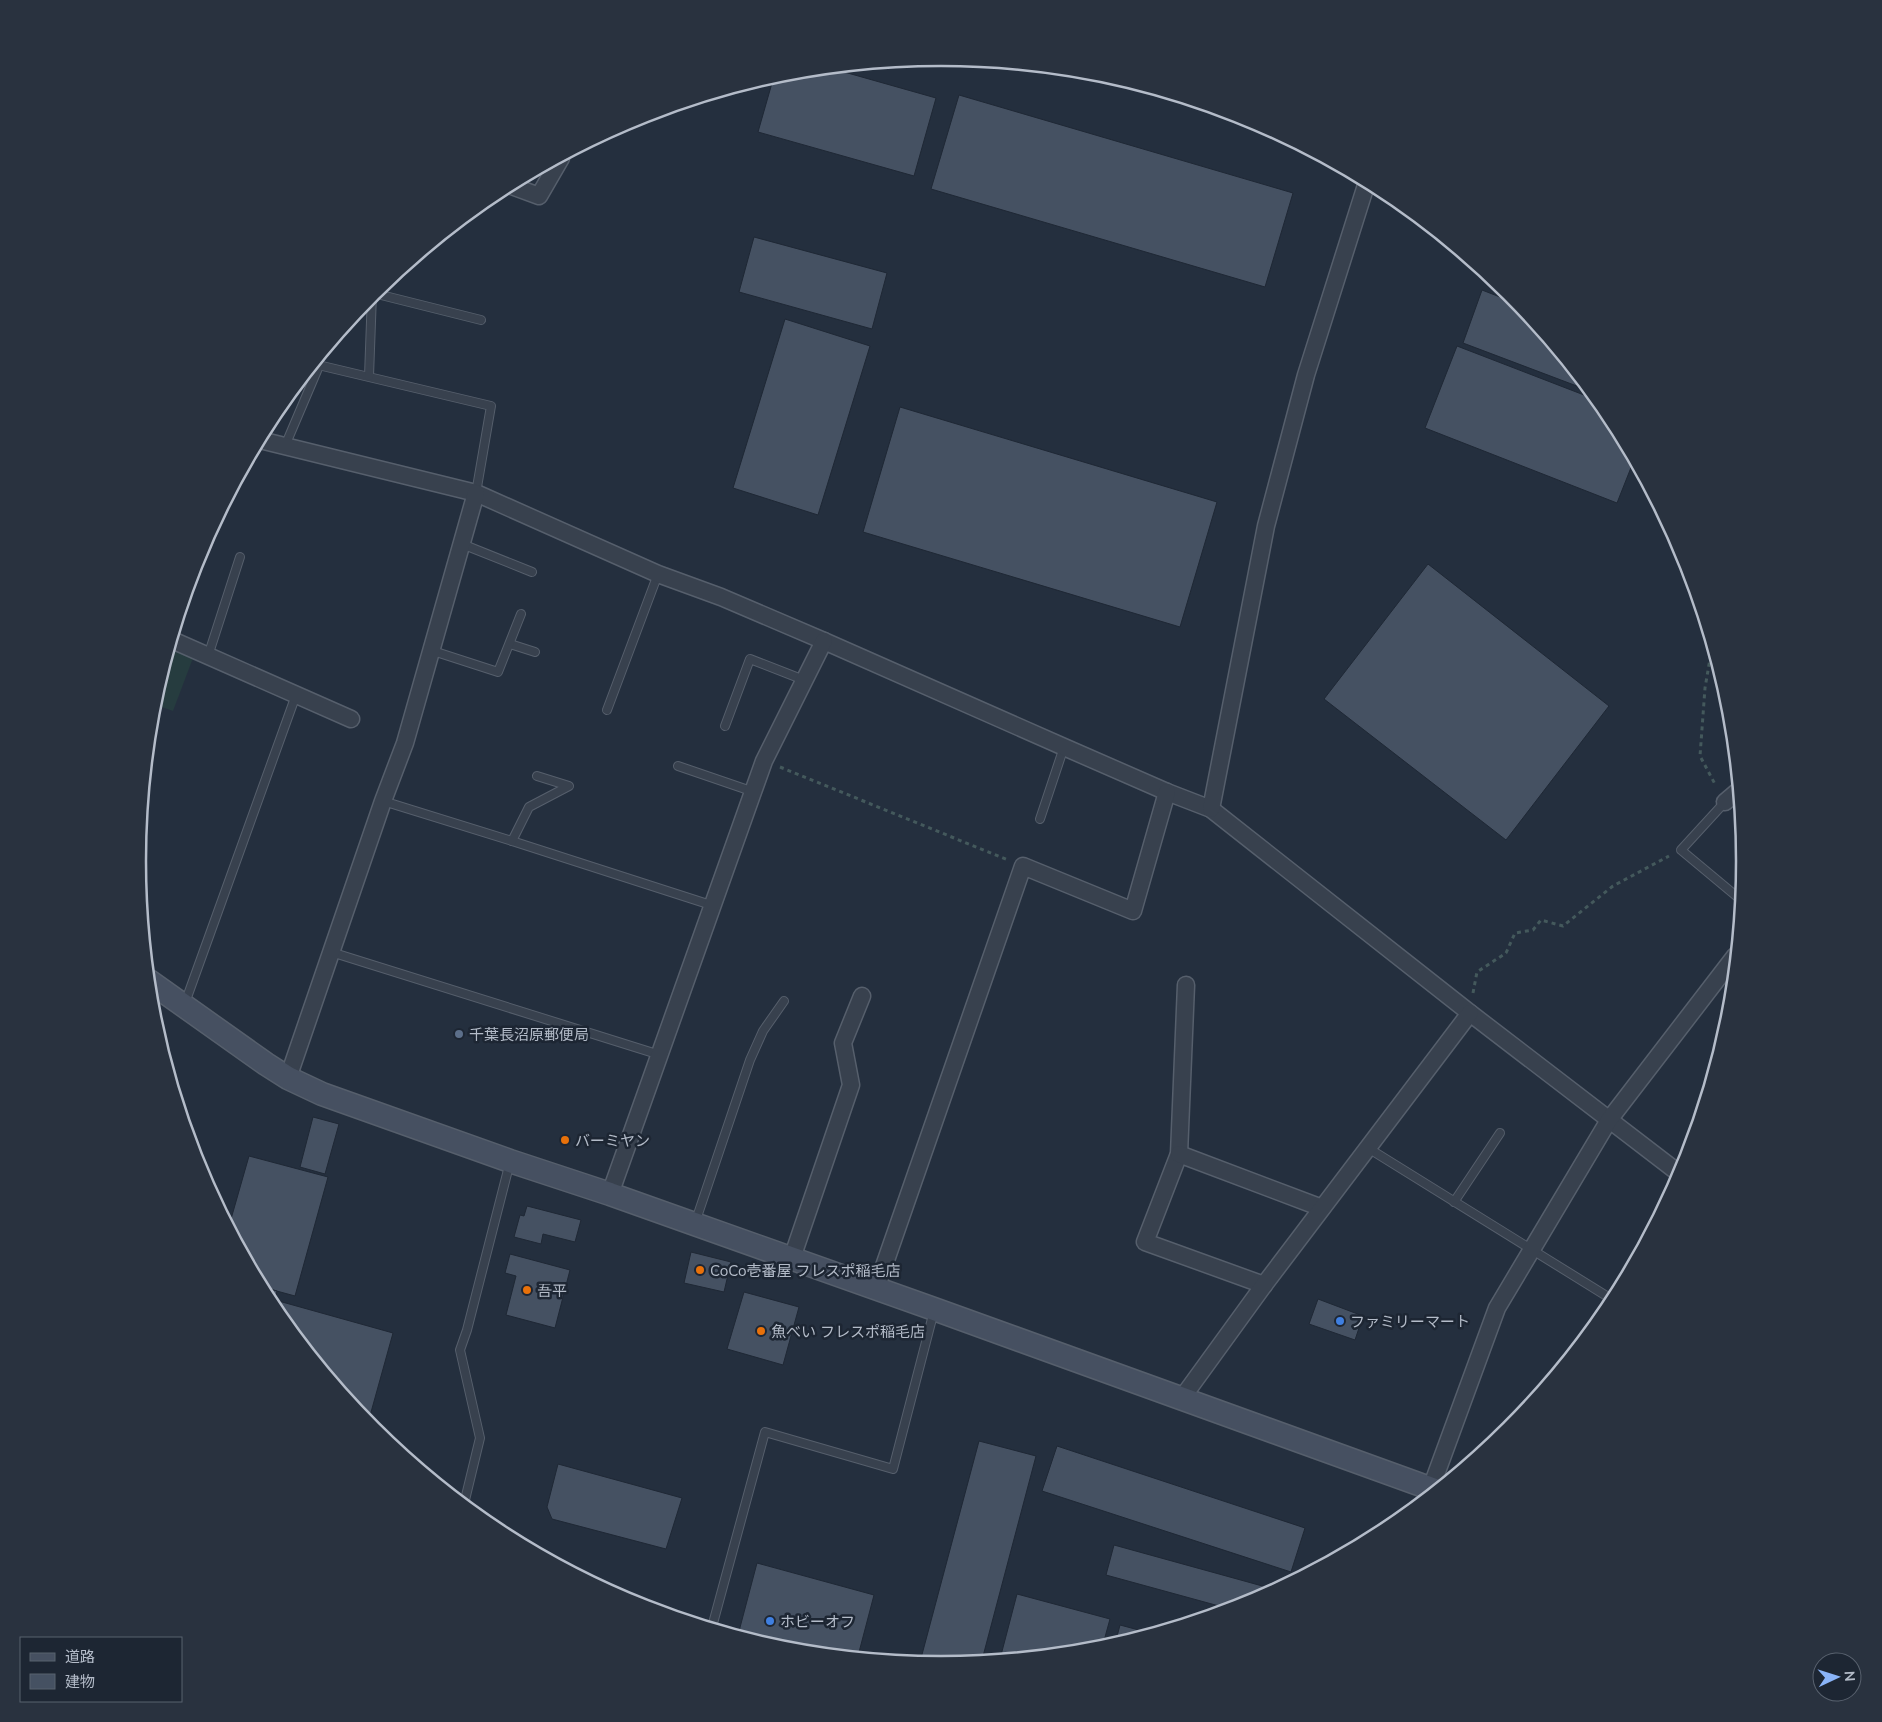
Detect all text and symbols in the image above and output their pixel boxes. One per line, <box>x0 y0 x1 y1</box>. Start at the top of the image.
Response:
place label: 千葉長沼原郵便局 <box>469 1025 589 1044</box>
marker: 千葉長沼原郵便局 <box>453 1028 465 1040</box>
place label: バーミヤン <box>575 1131 650 1150</box>
marker: バーミヤン <box>559 1134 571 1146</box>
place label: CoCo壱番屋 フレスポ稲毛店 <box>710 1261 901 1280</box>
marker: CoCo壱番屋 フレスポ稲毛店 <box>694 1264 706 1276</box>
place label: 吾平 <box>537 1281 567 1300</box>
marker: 吾平 <box>521 1284 533 1296</box>
place label: ファミリーマート <box>1350 1312 1470 1331</box>
marker: ファミリーマート <box>1334 1315 1346 1327</box>
place label: 魚べい フレスポ稲毛店 <box>771 1322 925 1341</box>
marker: 魚べい フレスポ稲毛店 <box>755 1325 767 1337</box>
place label: ホビーオフ <box>780 1612 855 1631</box>
marker: ホビーオフ <box>764 1615 776 1627</box>
legend <box>20 1637 182 1702</box>
text: 道路 <box>65 1647 95 1666</box>
north arrow <box>1812 1652 1862 1702</box>
text: N <box>1841 1670 1859 1682</box>
text: 建物 <box>65 1672 95 1691</box>

